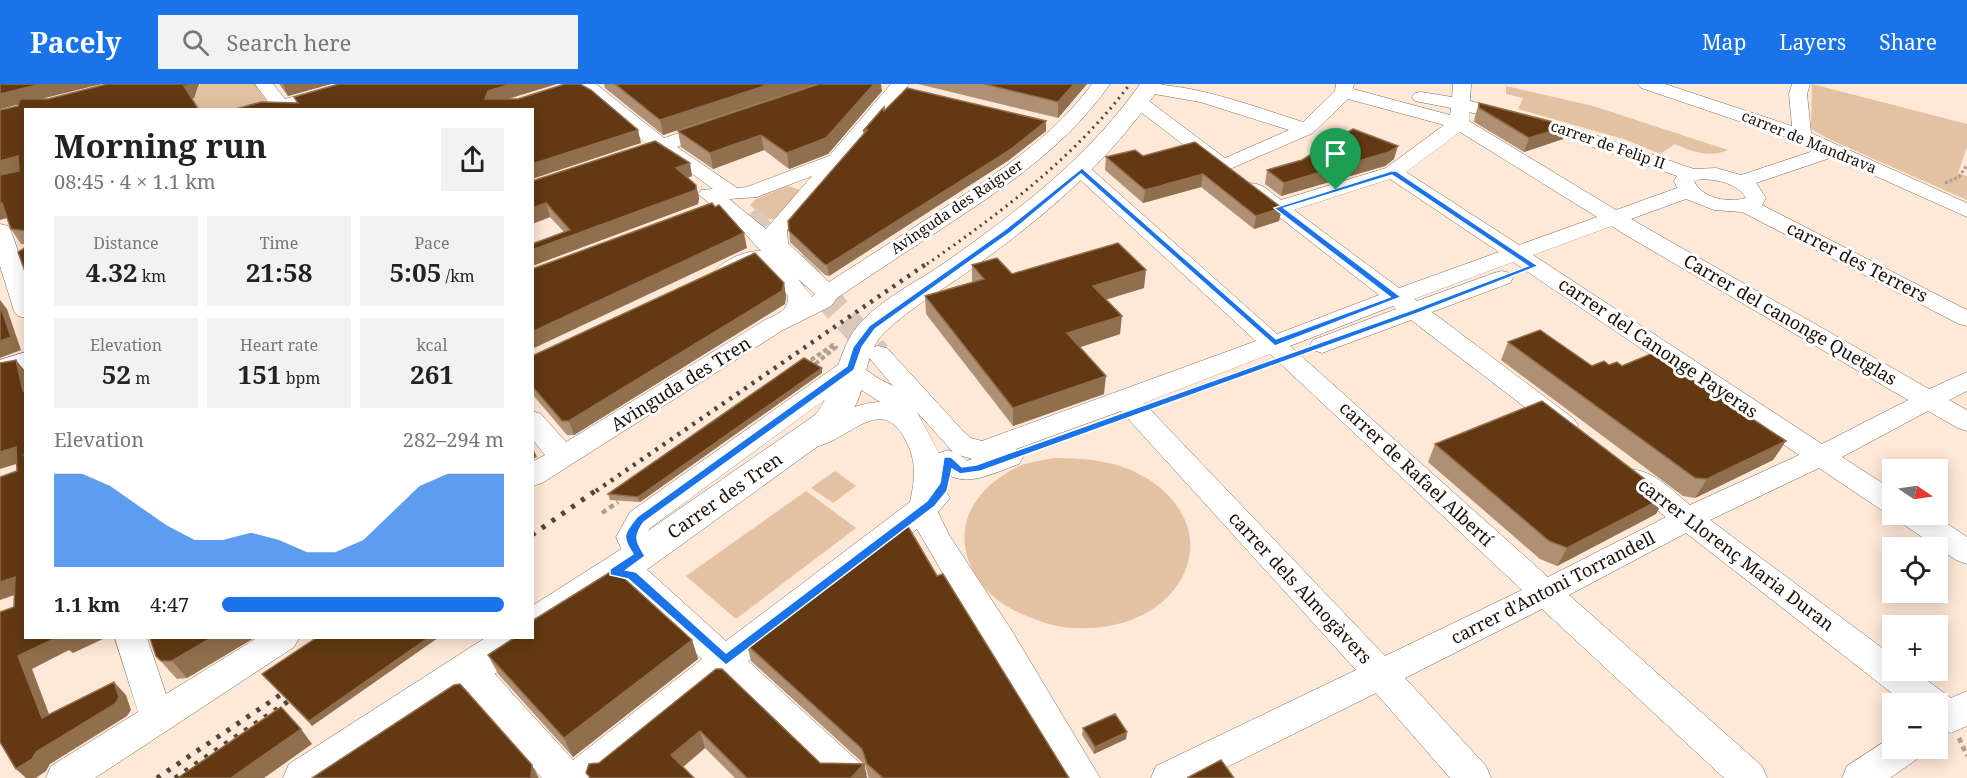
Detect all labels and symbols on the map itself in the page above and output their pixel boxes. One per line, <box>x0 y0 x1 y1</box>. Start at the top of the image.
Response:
street label: carrer de Mandrava <box>1739 105 1880 177</box>
street label: carrer de Felip II <box>1548 115 1668 173</box>
pin <box>1310 128 1361 190</box>
street label: Avinguda des Raiguer <box>886 154 1027 258</box>
street label: carrer des Terrers <box>1783 215 1932 307</box>
street label: Carrer del canonge Quetglas <box>1679 248 1902 390</box>
street label: carrer del Canonge Payeras <box>1554 271 1763 423</box>
street label: Avinguda des Tren <box>606 330 755 436</box>
street label: carrer de Rafael Albertí <box>1335 396 1499 551</box>
street label: Carrer des Tren <box>662 446 787 544</box>
north arrow <box>1882 459 1948 525</box>
street label: carrer Llorenç Maria Duran <box>1634 473 1840 636</box>
street label: carrer dels Almogàvers <box>1224 506 1378 669</box>
street label: carrer d'Antoni Torrandell <box>1446 525 1659 649</box>

